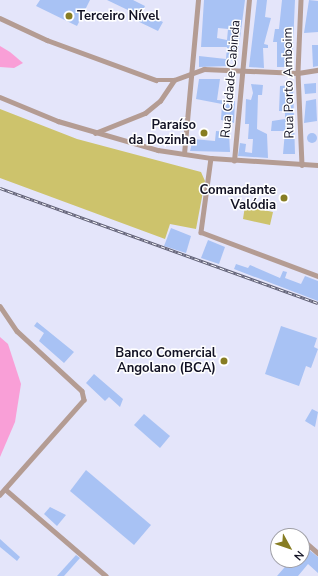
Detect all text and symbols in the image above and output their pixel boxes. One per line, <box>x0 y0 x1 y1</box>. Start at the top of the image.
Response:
place label: Terceiro Nível <box>77 8 159 24</box>
marker: Terceiro Nível <box>64 11 74 21</box>
street label: Rua Cidade Cabinda <box>218 19 244 139</box>
street label: Rua Porto Amboim <box>280 27 298 139</box>
place label: Paraíso da Dozinha <box>128 118 196 149</box>
marker: Paraíso da Dozinha <box>199 128 209 138</box>
place label: Comandante Valódia <box>200 183 276 214</box>
marker: Comandante Valódia <box>279 193 289 203</box>
place label: Banco Comercial Angolano (BCA) <box>115 346 216 377</box>
marker: Banco Comercial Angolano (BCA) <box>219 356 229 366</box>
north arrow <box>270 528 310 568</box>
text: N <box>290 547 307 563</box>

